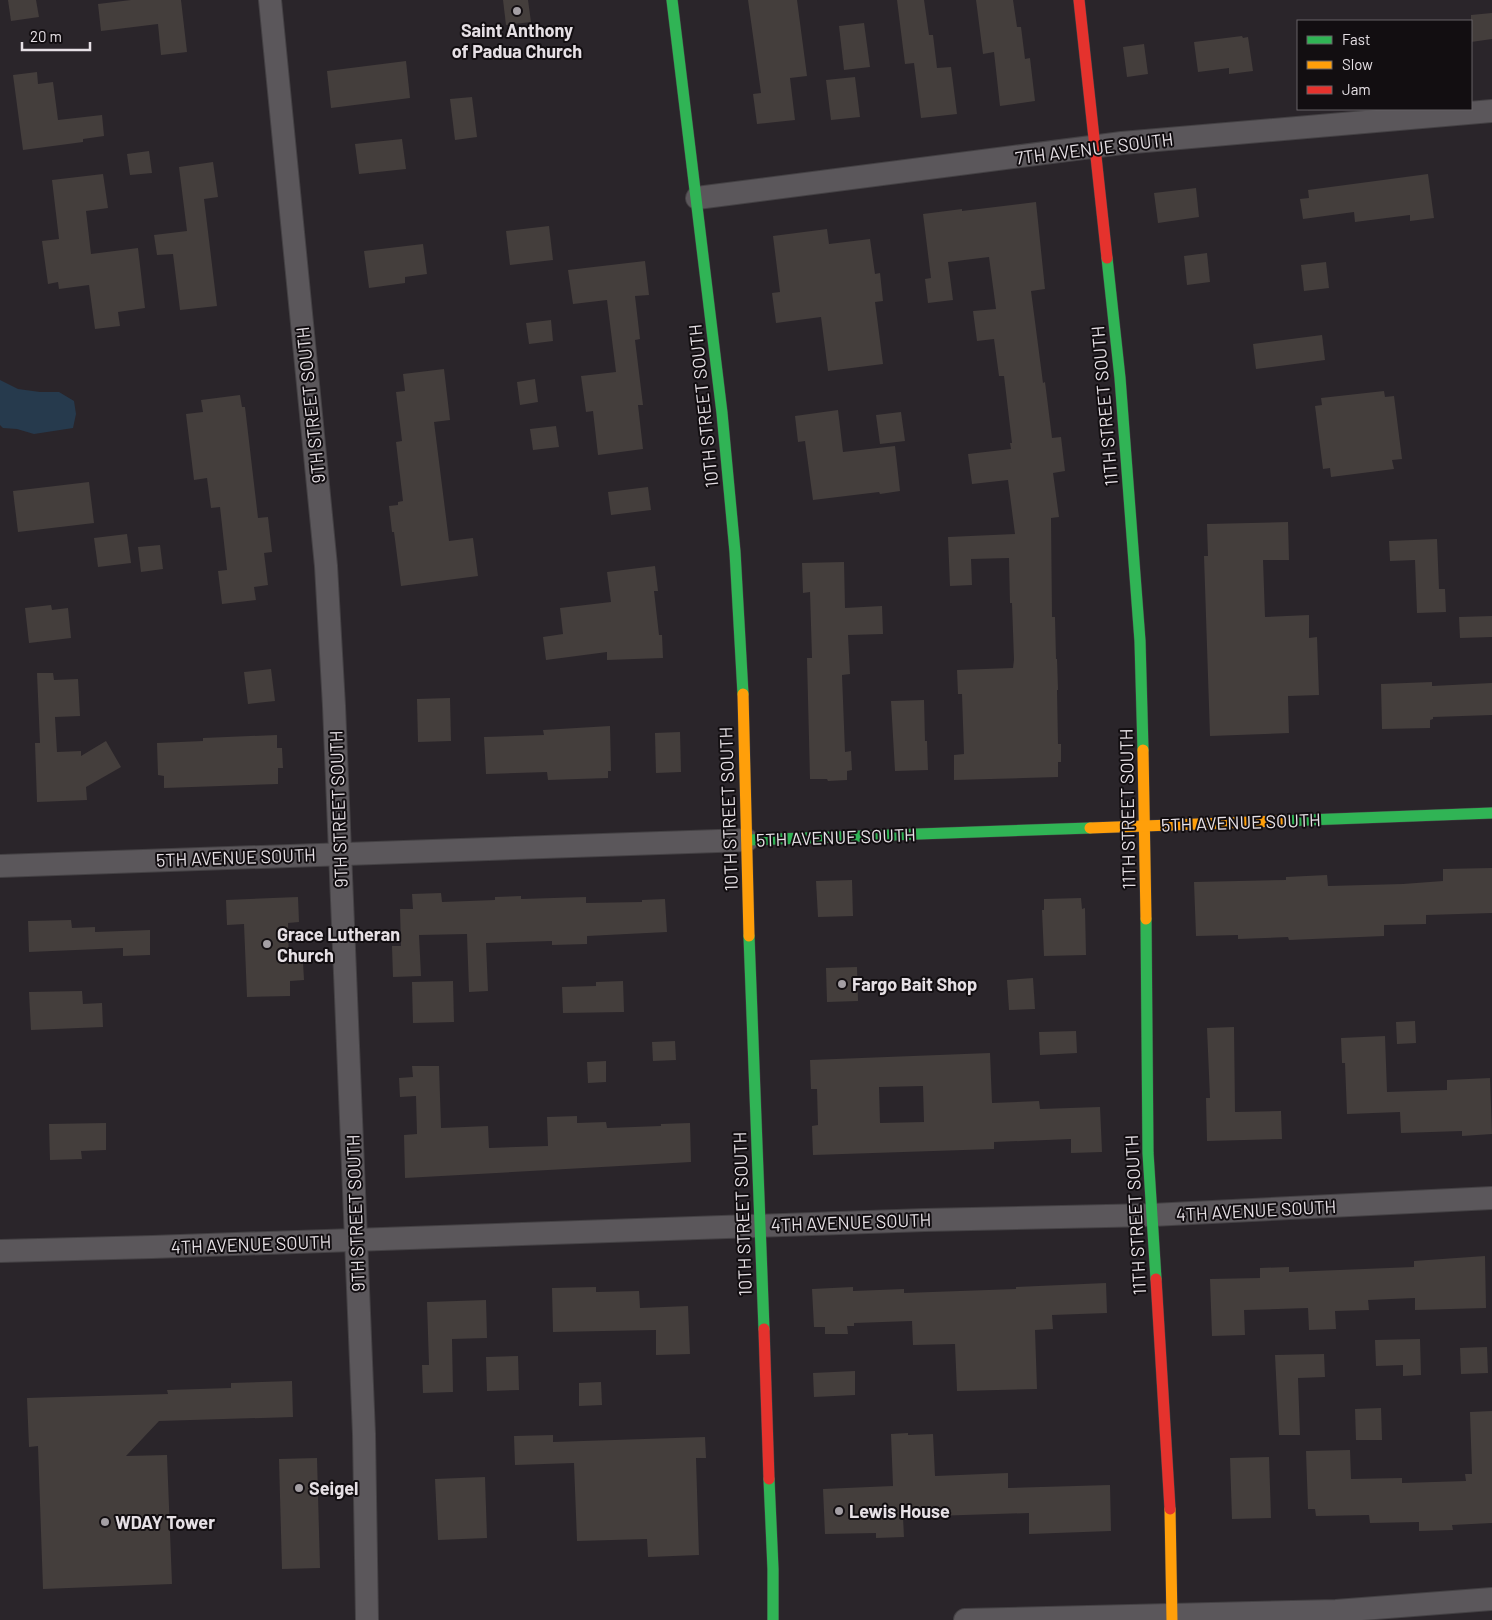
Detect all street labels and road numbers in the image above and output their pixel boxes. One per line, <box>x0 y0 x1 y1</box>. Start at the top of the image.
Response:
street label: 7TH AVENUE SOUTH <box>1014 127 1174 169</box>
street label: 10TH STREET SOUTH <box>683 323 723 489</box>
street label: 11TH STREET SOUTH <box>1086 325 1122 487</box>
street label: 9TH STREET SOUTH <box>291 326 329 484</box>
street label: 10TH STREET SOUTH <box>714 726 742 892</box>
street label: 11TH STREET SOUTH <box>1115 728 1139 890</box>
street label: 9TH STREET SOUTH <box>324 730 352 888</box>
street label: 5TH AVENUE SOUTH <box>1161 808 1321 836</box>
street label: 5TH AVENUE SOUTH <box>756 823 916 851</box>
street label: 5TH AVENUE SOUTH <box>156 843 316 871</box>
street label: 10TH STREET SOUTH <box>728 1131 756 1297</box>
street label: 9TH STREET SOUTH <box>341 1134 369 1292</box>
street label: 11TH STREET SOUTH <box>1120 1134 1150 1296</box>
street label: 4TH AVENUE SOUTH <box>1175 1195 1337 1225</box>
street label: 4TH AVENUE SOUTH <box>770 1208 932 1236</box>
street label: 4TH AVENUE SOUTH <box>170 1230 332 1258</box>

